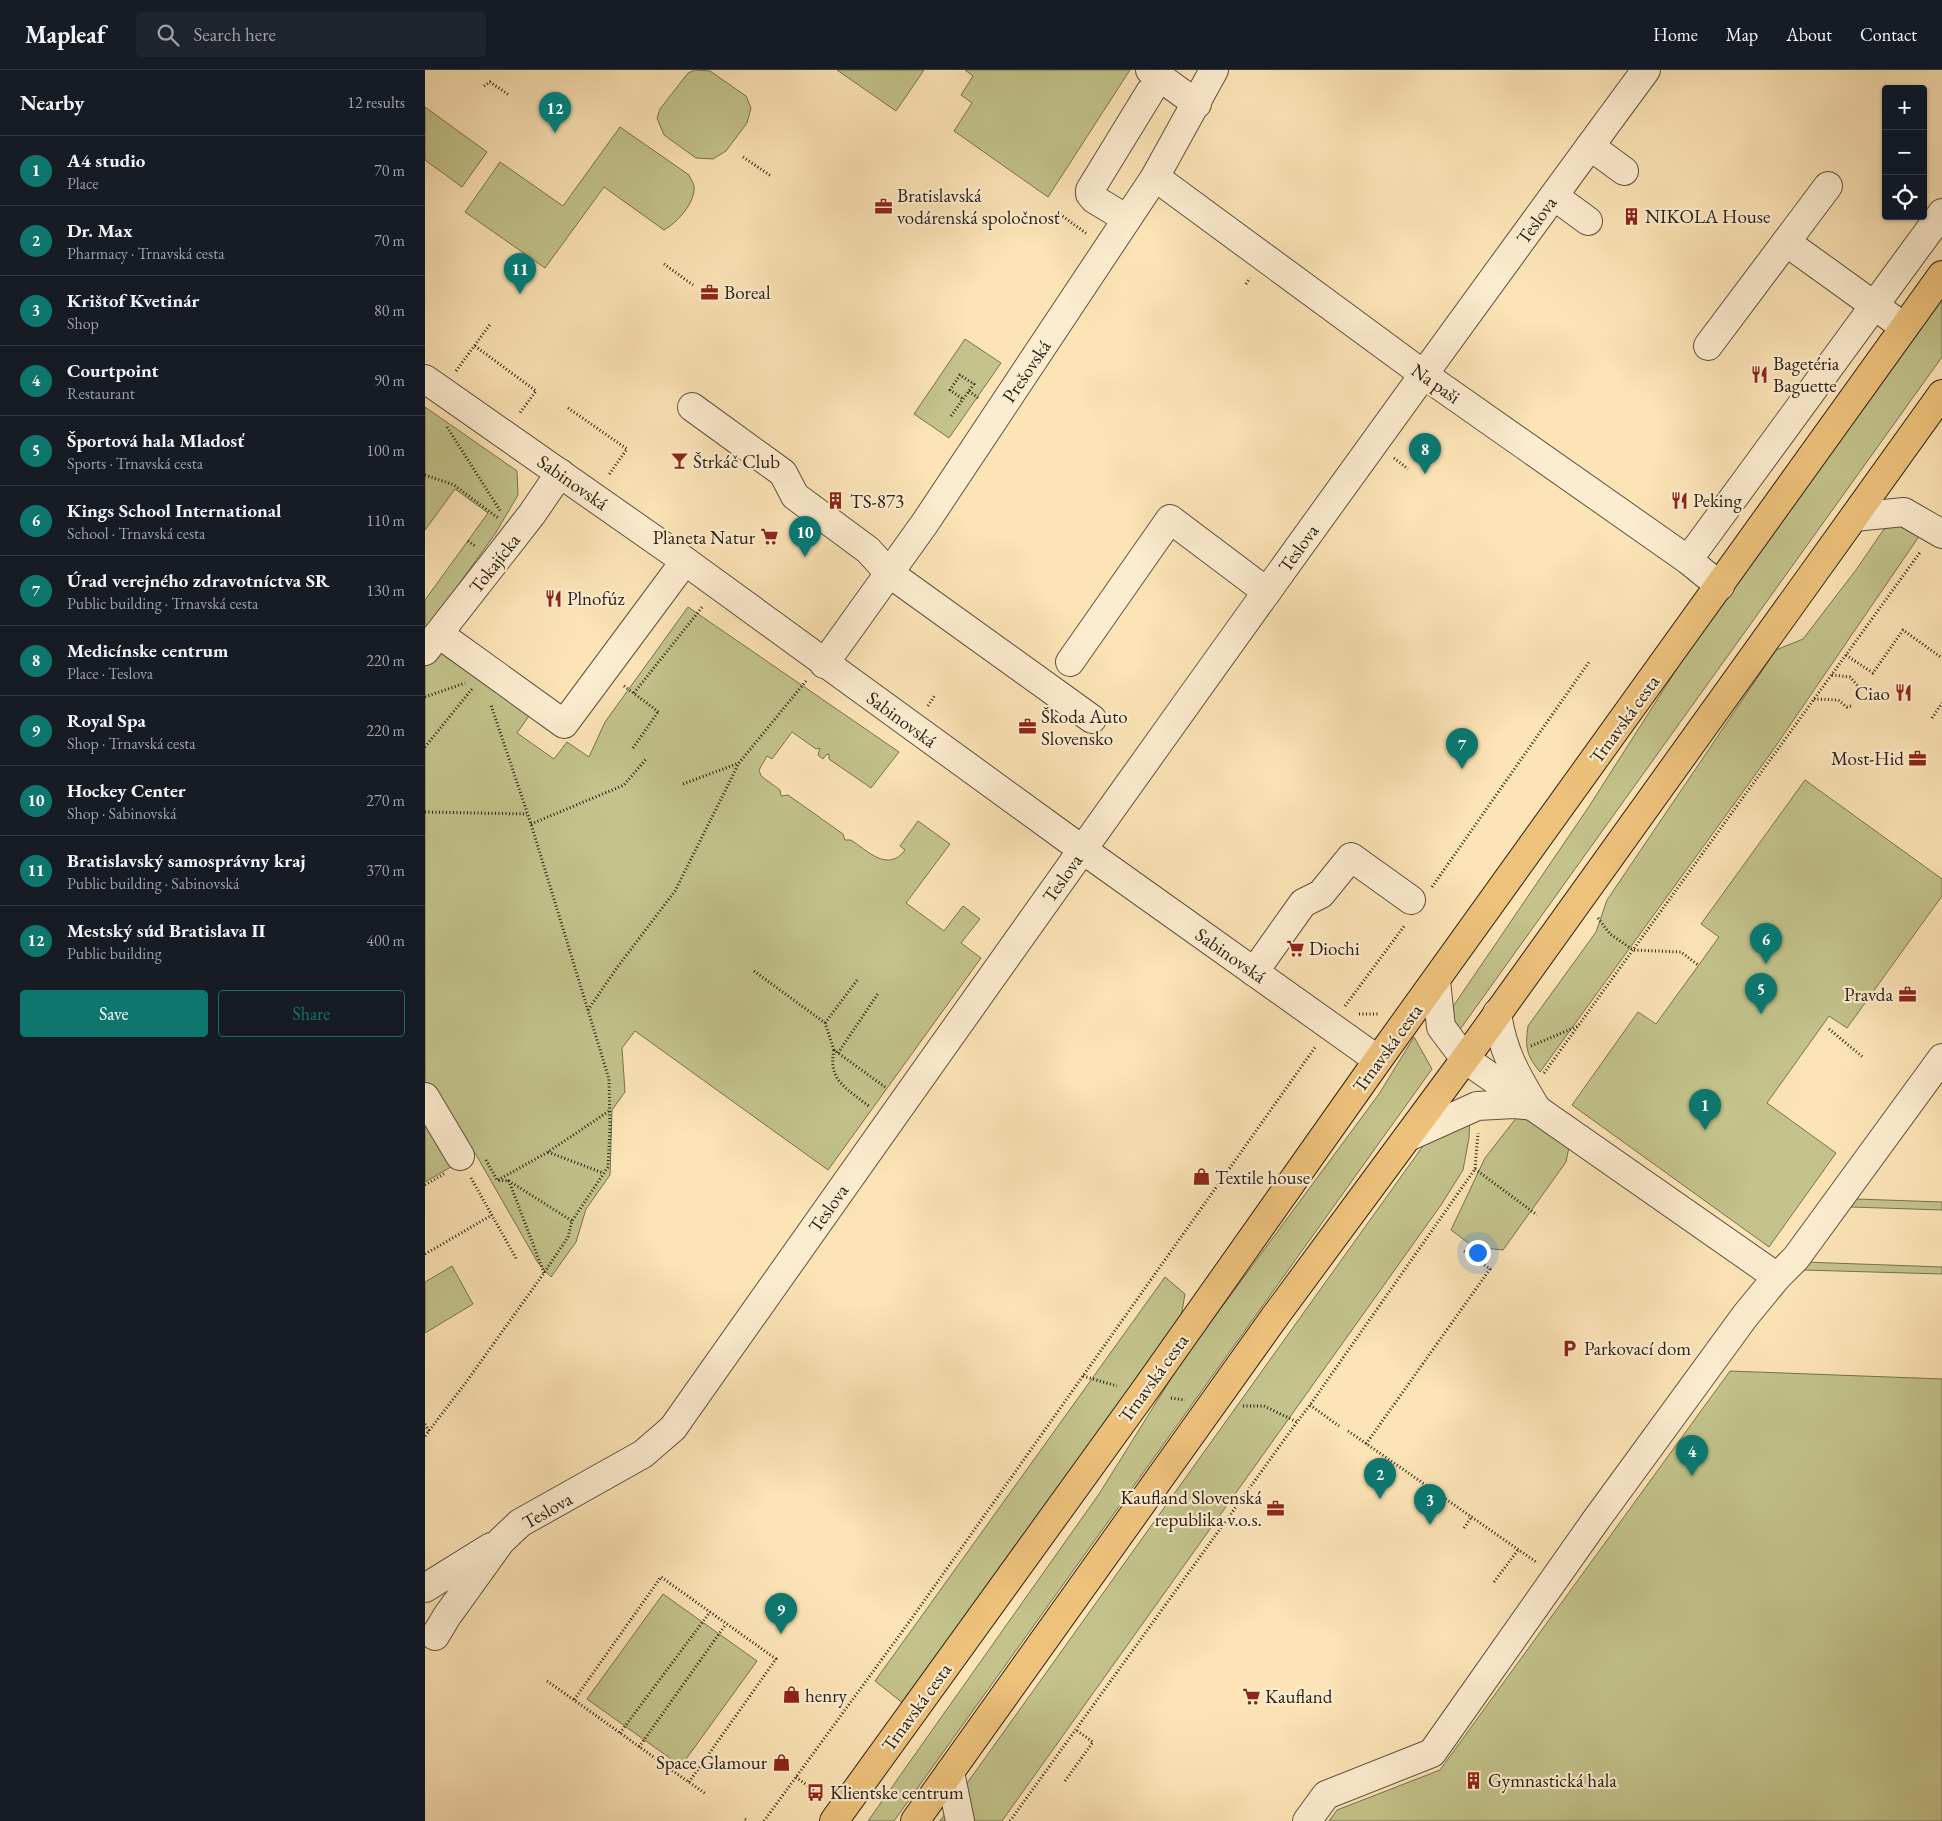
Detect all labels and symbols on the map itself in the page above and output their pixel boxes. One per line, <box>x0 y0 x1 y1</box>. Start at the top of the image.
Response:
pin: 12 <box>539 92 571 133</box>
place label: Bratislavská vodárenská spoločnosť <box>897 183 1060 230</box>
street label: Teslova <box>1511 191 1563 249</box>
office icon: Bratislavská vodárenská spoločnosť <box>873 196 893 216</box>
place label: NIKOLA House <box>1645 204 1770 229</box>
building icon: NIKOLA House <box>1621 206 1641 226</box>
pin: 11 <box>504 253 536 294</box>
place label: Boreal <box>724 280 771 305</box>
office icon: Boreal <box>700 282 720 302</box>
street label: Prešovská <box>996 335 1057 407</box>
place label: Bagetéria Baguette <box>1773 351 1840 398</box>
street label: Na paši <box>1406 358 1465 409</box>
restaurant icon: Bagetéria Baguette <box>1749 364 1769 384</box>
pin: 8 <box>1409 433 1441 474</box>
street label: Sabinovská <box>532 449 613 516</box>
place label: Štrkáč Club <box>693 449 780 474</box>
bar icon: Štrkáč Club <box>669 451 689 471</box>
place label: Peking <box>1693 488 1743 513</box>
place label: TS-873 <box>850 489 904 514</box>
restaurant icon: Peking <box>1669 490 1689 510</box>
building icon: TS-873 <box>826 491 846 511</box>
pin: 10 <box>789 516 821 557</box>
street label: Teslova <box>1273 519 1325 577</box>
place label: Planeta Natur <box>653 525 756 550</box>
supermarket icon: Planeta Natur <box>759 527 779 547</box>
street label: Tokajícka <box>463 528 526 598</box>
place label: Plnofúz <box>567 586 626 611</box>
restaurant icon: Plnofúz <box>543 588 563 608</box>
street label: Trnavská cesta <box>1584 670 1665 769</box>
place label: Ciao <box>1855 681 1890 706</box>
restaurant icon: Ciao <box>1894 683 1914 703</box>
street label: Sabinovská <box>862 685 942 754</box>
place label: Škoda Auto Slovensko <box>1041 704 1128 751</box>
office icon: Škoda Auto Slovensko <box>1017 717 1037 737</box>
pin: 7 <box>1446 728 1478 769</box>
place label: Most-Hid <box>1831 746 1904 771</box>
office icon: Most-Hid <box>1908 748 1928 768</box>
street label: Teslova <box>1037 849 1088 907</box>
street label: Sabinovská <box>1190 922 1271 989</box>
pin: 6 <box>1750 923 1782 964</box>
place label: Diochi <box>1309 936 1360 961</box>
supermarket icon: Diochi <box>1285 938 1305 958</box>
pin: 5 <box>1745 973 1777 1014</box>
place label: Pravda <box>1844 982 1893 1007</box>
office icon: Pravda <box>1897 984 1917 1004</box>
street label: Trnavská cesta <box>1347 999 1428 1098</box>
pin: 1 <box>1689 1089 1721 1130</box>
place label: Textile house <box>1215 1165 1310 1190</box>
shop icon: Textile house <box>1191 1167 1211 1187</box>
street label: Teslova <box>803 1179 854 1237</box>
your location <box>1465 1240 1491 1266</box>
street label: Trnavská cesta <box>1113 1329 1194 1428</box>
place label: Parkovací dom <box>1584 1336 1691 1361</box>
parking icon: Parkovací dom <box>1560 1338 1580 1358</box>
pin: 4 <box>1676 1435 1708 1476</box>
pin: 2 <box>1364 1458 1396 1499</box>
pin: 3 <box>1414 1484 1446 1525</box>
place label: Kaufland Slovenská republika v.o.s. <box>1120 1485 1262 1532</box>
street label: Teslova <box>518 1486 577 1535</box>
office icon: Kaufland Slovenská republika v.o.s. <box>1266 1498 1286 1518</box>
pin: 9 <box>765 1593 797 1634</box>
street label: Trnavská cesta <box>876 1658 957 1757</box>
place label: henry <box>805 1683 848 1708</box>
place label: Kaufland <box>1265 1684 1333 1709</box>
shop icon: henry <box>781 1685 801 1705</box>
supermarket icon: Kaufland <box>1241 1686 1261 1706</box>
place label: Space Glamour <box>656 1750 768 1775</box>
shop icon: Space Glamour <box>771 1752 791 1772</box>
place label: Gymnastická hala <box>1488 1768 1617 1793</box>
building icon: Gymnastická hala <box>1464 1770 1484 1790</box>
place label: Klientske centrum <box>830 1780 964 1805</box>
bus stop icon: Klientske centrum <box>806 1782 826 1802</box>

